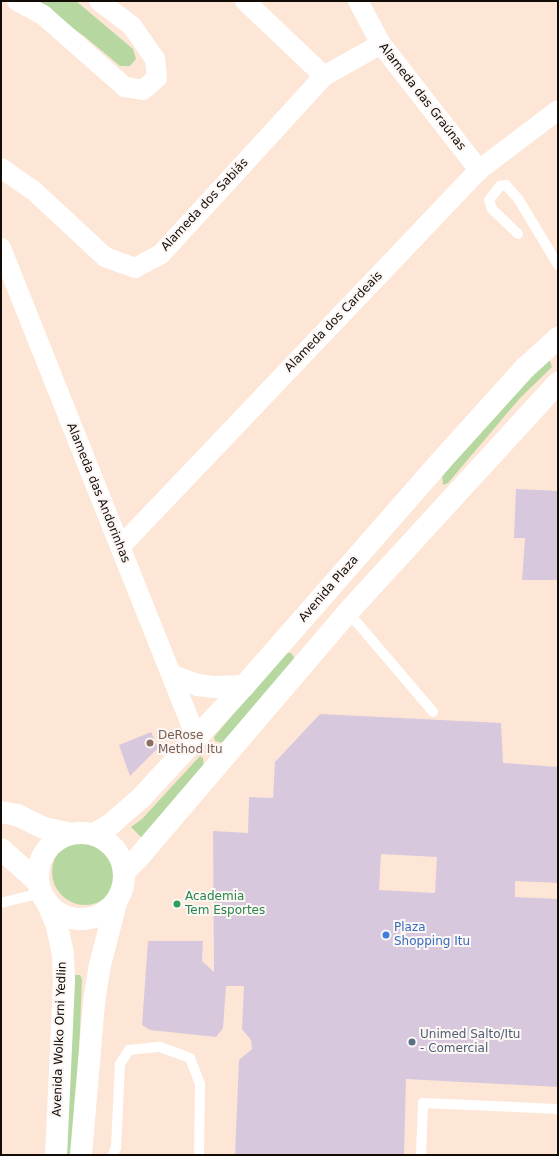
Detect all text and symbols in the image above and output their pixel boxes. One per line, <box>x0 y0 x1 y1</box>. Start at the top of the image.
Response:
street label: Alameda das Graúnas <box>376 40 468 154</box>
street label: Alameda dos Sabiás <box>158 156 252 254</box>
street label: Alameda dos Cardeais <box>282 269 386 375</box>
street label: Alameda das Andorinhas <box>63 421 133 565</box>
street label: Avenida Plaza <box>296 553 362 625</box>
place label: DeRose Method Itu <box>158 729 223 757</box>
marker: DeRose Method Itu <box>145 738 155 748</box>
place label: Academia Tem Esportes <box>185 890 265 918</box>
marker: Academia Tem Esportes <box>172 899 182 909</box>
place label: Plaza Shopping Itu <box>394 921 470 949</box>
marker: Plaza Shopping Itu <box>381 930 391 940</box>
street label: Avenida Wolko Orni Yedlin <box>50 961 70 1117</box>
place label: Unimed Salto/Itu - Comercial <box>420 1028 520 1056</box>
marker: Unimed Salto/Itu - Comercial <box>407 1037 417 1047</box>

